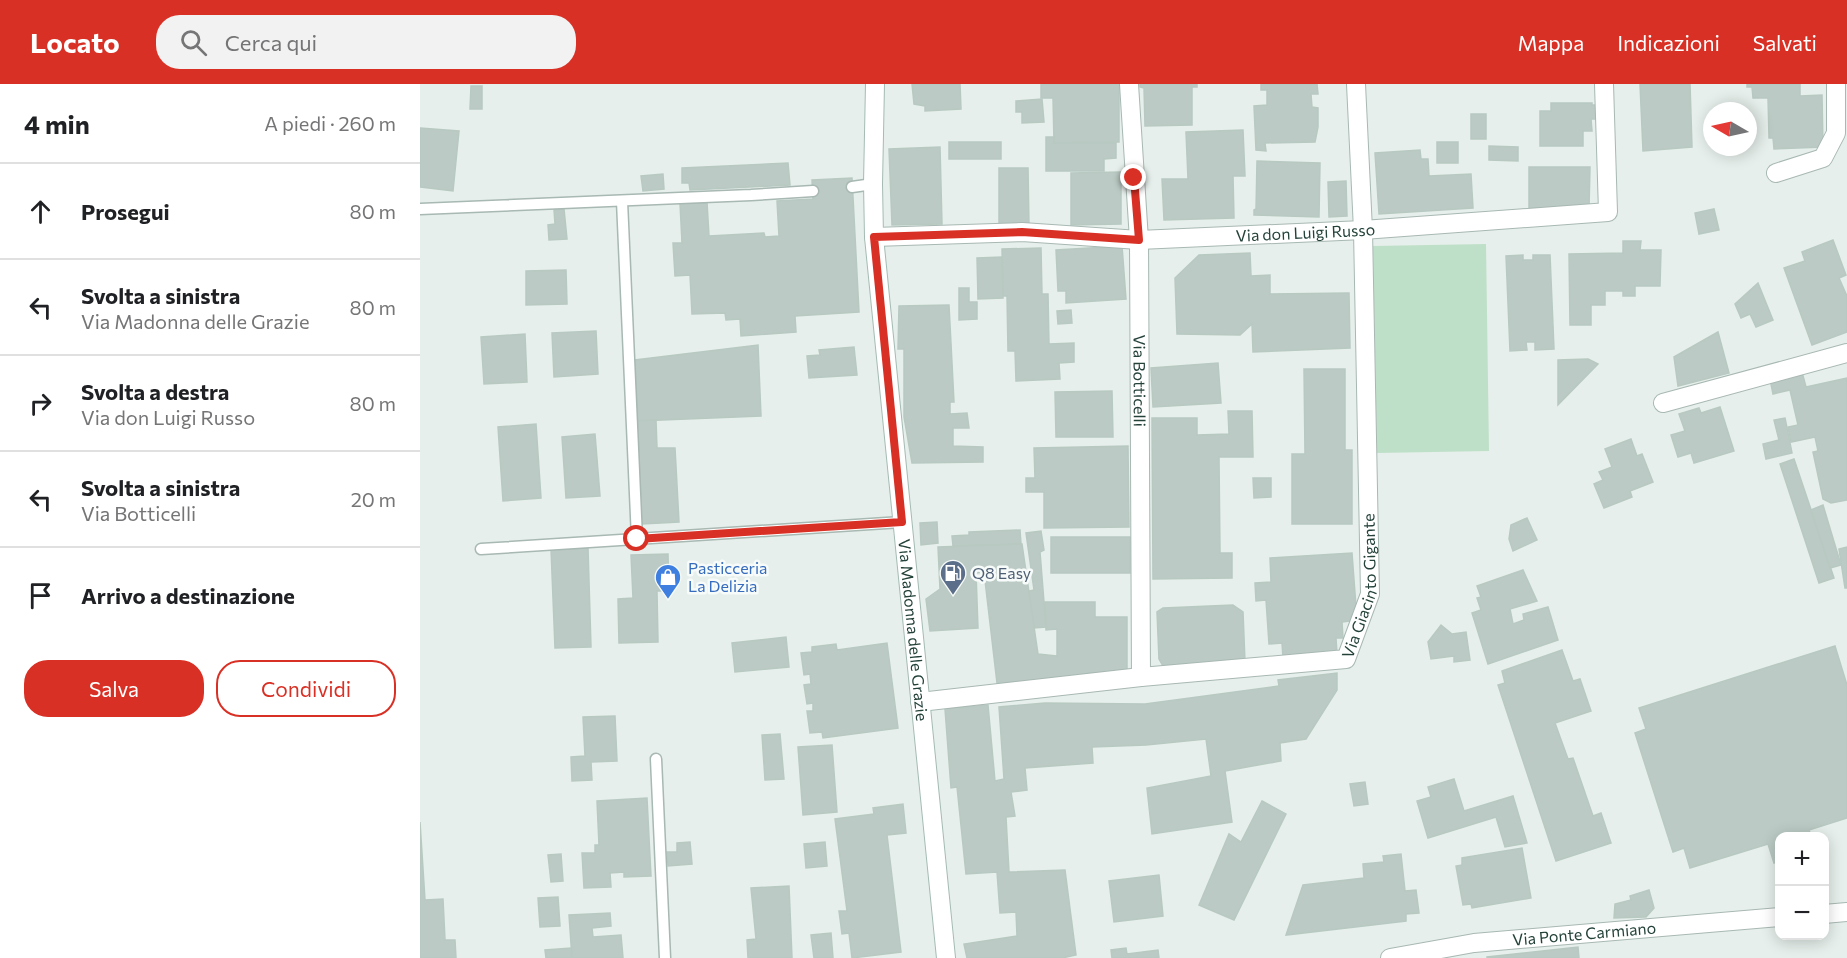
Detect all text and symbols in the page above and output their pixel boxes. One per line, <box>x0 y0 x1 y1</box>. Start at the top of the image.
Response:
search box <box>156 15 576 69</box>
text: Locato <box>30 25 120 59</box>
icon: search <box>177 26 210 59</box>
text: Cerca qui <box>225 29 317 56</box>
text: Mappa <box>1517 30 1584 55</box>
text: Indicazioni <box>1617 30 1720 55</box>
text: Salvati <box>1753 30 1817 55</box>
north arrow <box>1703 102 1757 156</box>
text: 4 min <box>24 108 90 139</box>
text: A piedi · 260 m <box>264 111 396 135</box>
route end <box>1120 164 1146 190</box>
icon: ahead <box>24 195 57 228</box>
text: Prosegui <box>81 198 170 225</box>
text: 80 m <box>350 199 396 223</box>
street label: Via don Luigi Russo <box>1235 219 1376 245</box>
text: Svolta a sinistra <box>81 282 240 309</box>
icon: left <box>24 291 57 324</box>
text: 80 m <box>350 295 396 319</box>
text: Via Madonna delle Grazie <box>81 309 309 333</box>
street label: Via Botticelli <box>1130 335 1150 427</box>
text: Svolta a destra <box>81 378 229 405</box>
icon: right <box>24 387 57 420</box>
text: 80 m <box>350 391 396 415</box>
text: Via don Luigi Russo <box>81 405 255 429</box>
text: Svolta a sinistra <box>81 474 240 501</box>
icon: left <box>24 483 57 516</box>
text: 20 m <box>351 487 396 511</box>
text: Via Botticelli <box>81 501 196 525</box>
street label: Via Giacinto Gigante <box>1337 513 1380 660</box>
route start <box>623 525 649 551</box>
street label: Via Madonna delle Grazie <box>895 538 932 722</box>
place label: Pasticceria La Delizia <box>688 558 767 595</box>
fuel station icon: Q8 Easy <box>938 558 968 596</box>
shop icon: Pasticceria La Delizia <box>653 562 683 600</box>
place label: Q8 Easy <box>972 563 1031 582</box>
icon: arrive <box>24 579 57 612</box>
text: Arrivo a destinazione <box>81 582 295 609</box>
button: Salva <box>24 660 204 717</box>
button: Condividi <box>216 660 396 717</box>
map controls <box>1775 832 1829 940</box>
button: + <box>1775 832 1829 886</box>
button: − <box>1775 886 1829 940</box>
street label: Via Ponte Carmiano <box>1512 918 1657 949</box>

